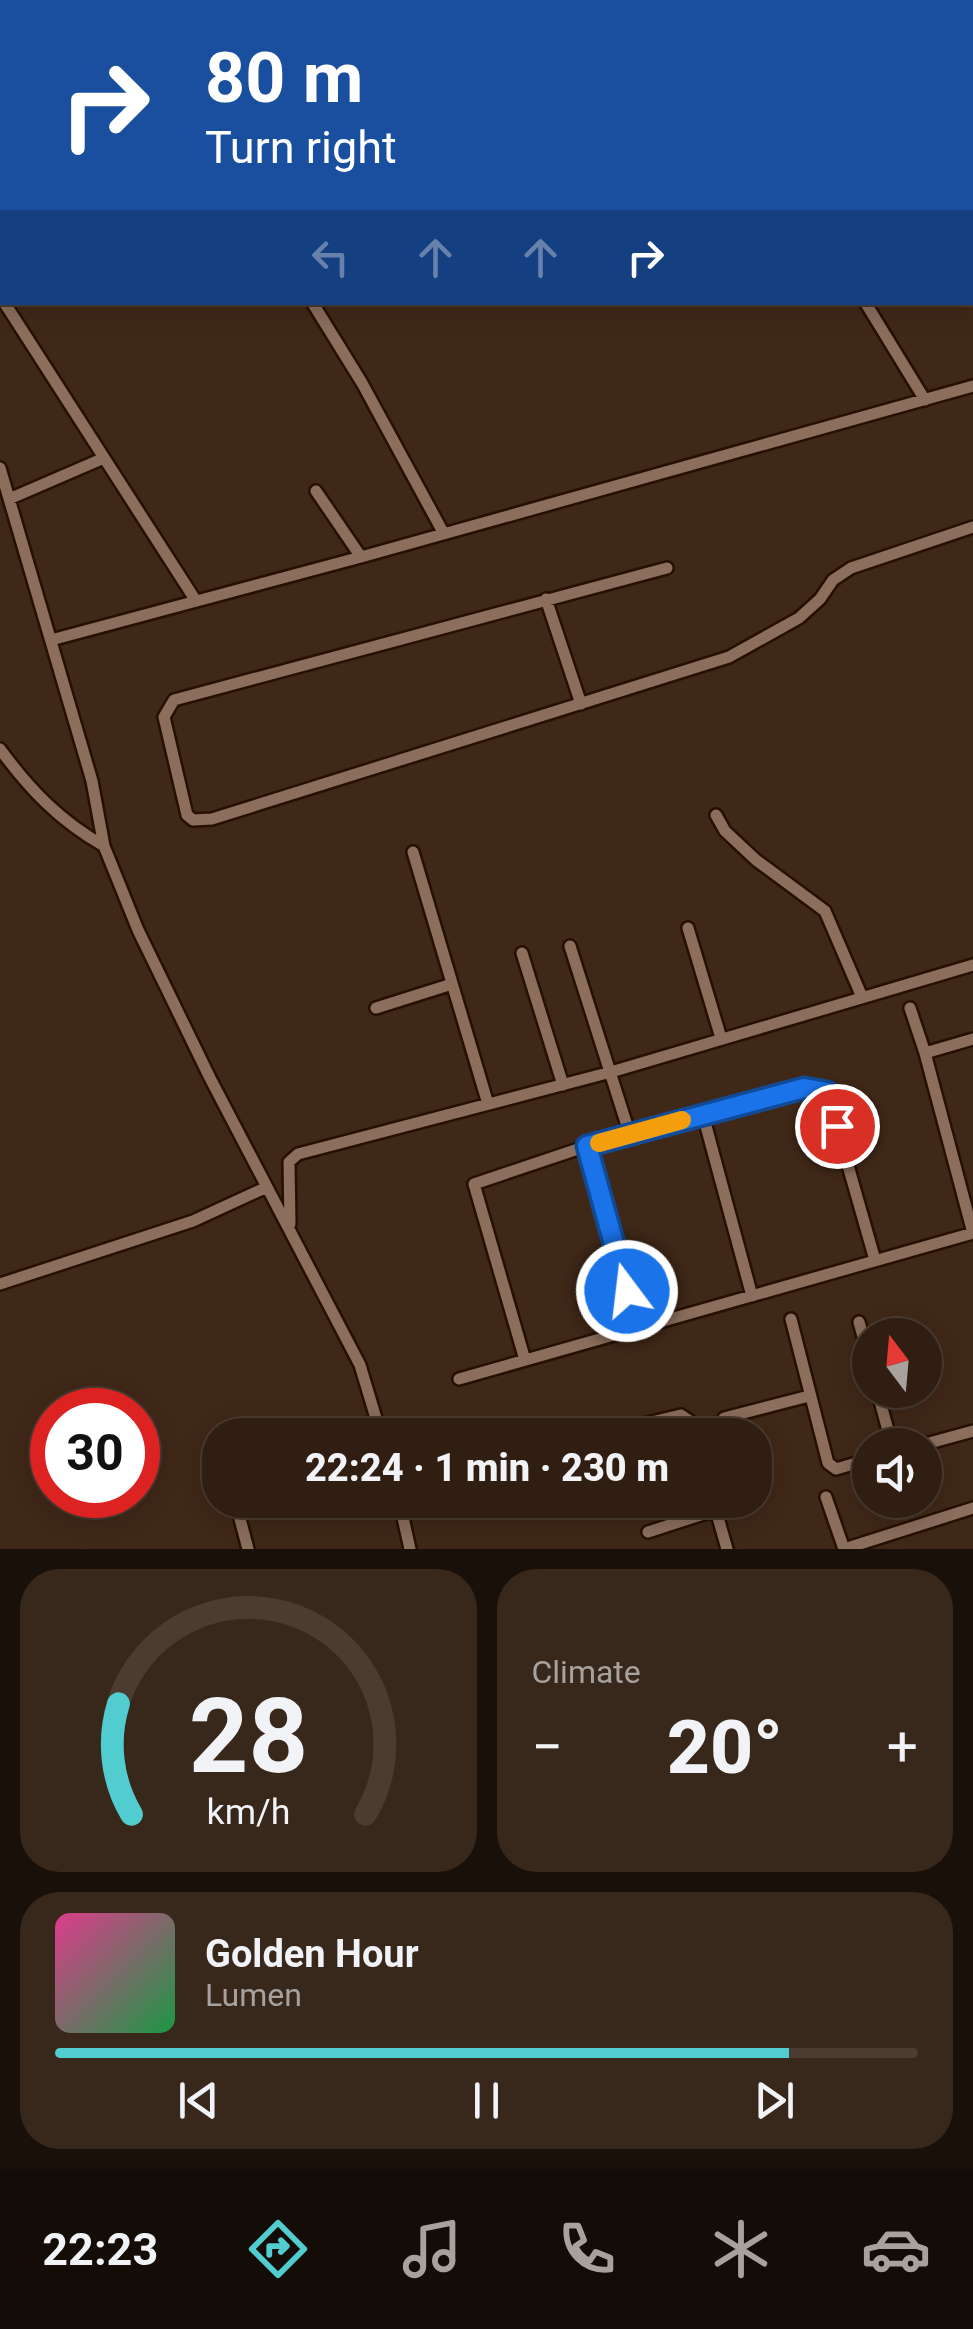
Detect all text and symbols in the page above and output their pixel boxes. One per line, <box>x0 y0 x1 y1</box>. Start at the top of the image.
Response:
text: 80 m <box>205 37 363 119</box>
icon: right <box>40 40 170 170</box>
text: Turn right <box>205 121 397 174</box>
icon: left <box>303 230 358 285</box>
icon: ahead <box>408 230 463 285</box>
icon: ahead <box>513 230 568 285</box>
icon: right <box>618 230 673 285</box>
pin <box>795 1084 880 1169</box>
icon: arrive <box>810 1099 865 1154</box>
position arrow <box>575 1239 679 1343</box>
north arrow <box>852 1318 942 1408</box>
map controls <box>852 1318 942 1518</box>
speed limit sign: 30 <box>30 1388 160 1518</box>
button: sound <box>852 1428 942 1518</box>
text: 22:24 · 1 min · 230 m <box>305 1446 669 1490</box>
text: Climate <box>532 1653 641 1691</box>
text: 28 <box>189 1676 308 1797</box>
text: 20° <box>667 1703 783 1791</box>
text: − <box>532 1715 563 1779</box>
text: + <box>887 1715 918 1779</box>
text: km/h <box>206 1791 290 1833</box>
text: Golden Hour <box>205 1932 419 1976</box>
text: Lumen <box>205 1976 302 2014</box>
icon: previous <box>171 2073 226 2128</box>
icon: pause <box>459 2073 514 2128</box>
icon: next <box>747 2073 802 2128</box>
icon: directions <box>243 2214 313 2284</box>
icon: music <box>397 2214 467 2284</box>
icon: phone <box>552 2214 622 2284</box>
icon: climate <box>706 2214 776 2284</box>
icon: car <box>861 2214 931 2284</box>
text: 22:23 <box>42 2223 158 2276</box>

